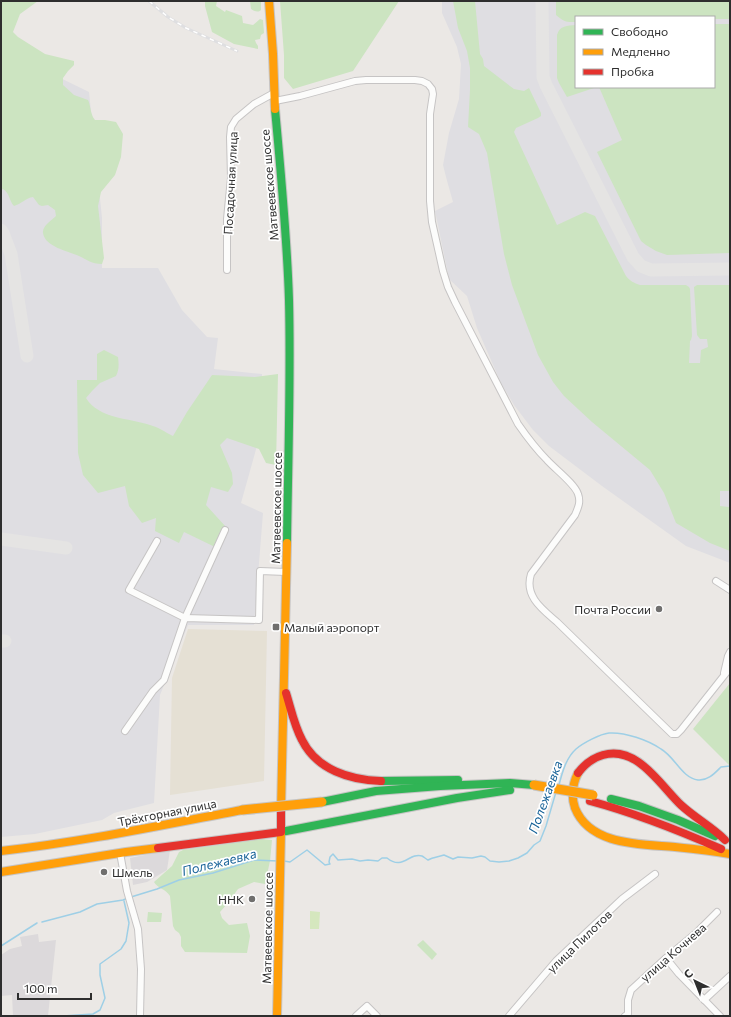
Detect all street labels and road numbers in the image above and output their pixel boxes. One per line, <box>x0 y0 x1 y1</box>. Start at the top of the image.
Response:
street label: Матвеевское шоссе <box>257 129 281 241</box>
street label: Посадочная улица <box>220 131 240 235</box>
street label: Матвеевское шоссе <box>268 452 284 564</box>
street label: Трёхгорная улица <box>116 796 218 828</box>
street label: Матвеевское шоссе <box>259 872 275 984</box>
street label: улица Пилотов <box>544 907 614 975</box>
street label: улица Кочнева <box>637 920 709 984</box>

